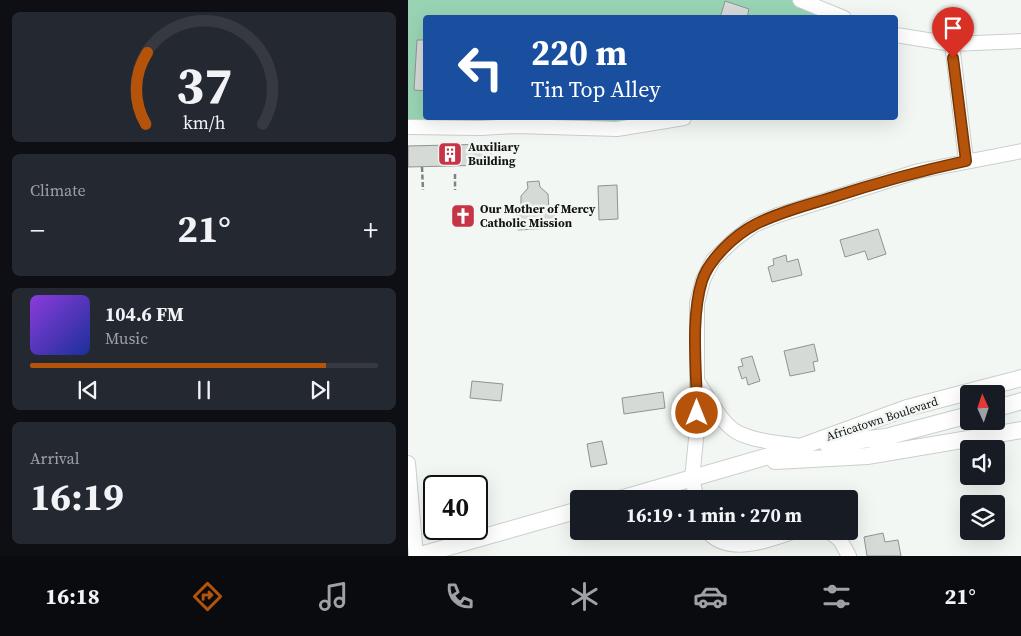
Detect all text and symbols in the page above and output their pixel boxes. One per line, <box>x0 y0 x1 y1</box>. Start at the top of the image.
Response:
pin <box>932 7 974 58</box>
icon: arrive <box>939 14 967 42</box>
text: 220 m <box>531 29 627 77</box>
icon: left <box>448 35 513 100</box>
text: 37 <box>176 49 232 120</box>
text: Tin Top Alley <box>531 74 660 104</box>
text: km/h <box>183 110 226 135</box>
place label: Auxiliary Building <box>468 139 520 169</box>
building icon: Auxiliary Building <box>437 141 463 167</box>
text: Climate <box>30 179 86 201</box>
place label: Our Mother of Mercy Catholic Mission <box>480 201 596 231</box>
text: 21° <box>177 203 231 255</box>
church icon: Our Mother of Mercy Catholic Mission <box>450 203 476 229</box>
text: − <box>30 211 45 249</box>
text: + <box>363 211 378 249</box>
text: 104.6 FM <box>105 301 184 327</box>
text: Music <box>105 327 148 349</box>
icon: previous <box>74 376 102 404</box>
icon: pause <box>190 376 218 404</box>
icon: next <box>306 376 334 404</box>
north arrow <box>960 385 1006 430</box>
map controls <box>960 385 1005 540</box>
position arrow <box>670 386 722 438</box>
street label: Africatown Boulevard <box>824 393 940 445</box>
button: sound <box>960 440 1005 485</box>
text: Arrival <box>30 447 79 469</box>
text: 16:19 <box>30 471 124 523</box>
speed limit sign: 40 <box>423 475 488 540</box>
button: layers <box>960 495 1005 540</box>
text: 16:19 · 1 min · 270 m <box>626 502 802 528</box>
icon: directions <box>190 579 225 614</box>
icon: music <box>316 579 351 614</box>
icon: phone <box>442 579 477 614</box>
icon: climate <box>567 579 602 614</box>
icon: car <box>693 579 728 614</box>
icon: filters <box>819 579 854 614</box>
text: 16:18 <box>45 581 100 611</box>
text: 21° <box>945 581 976 611</box>

